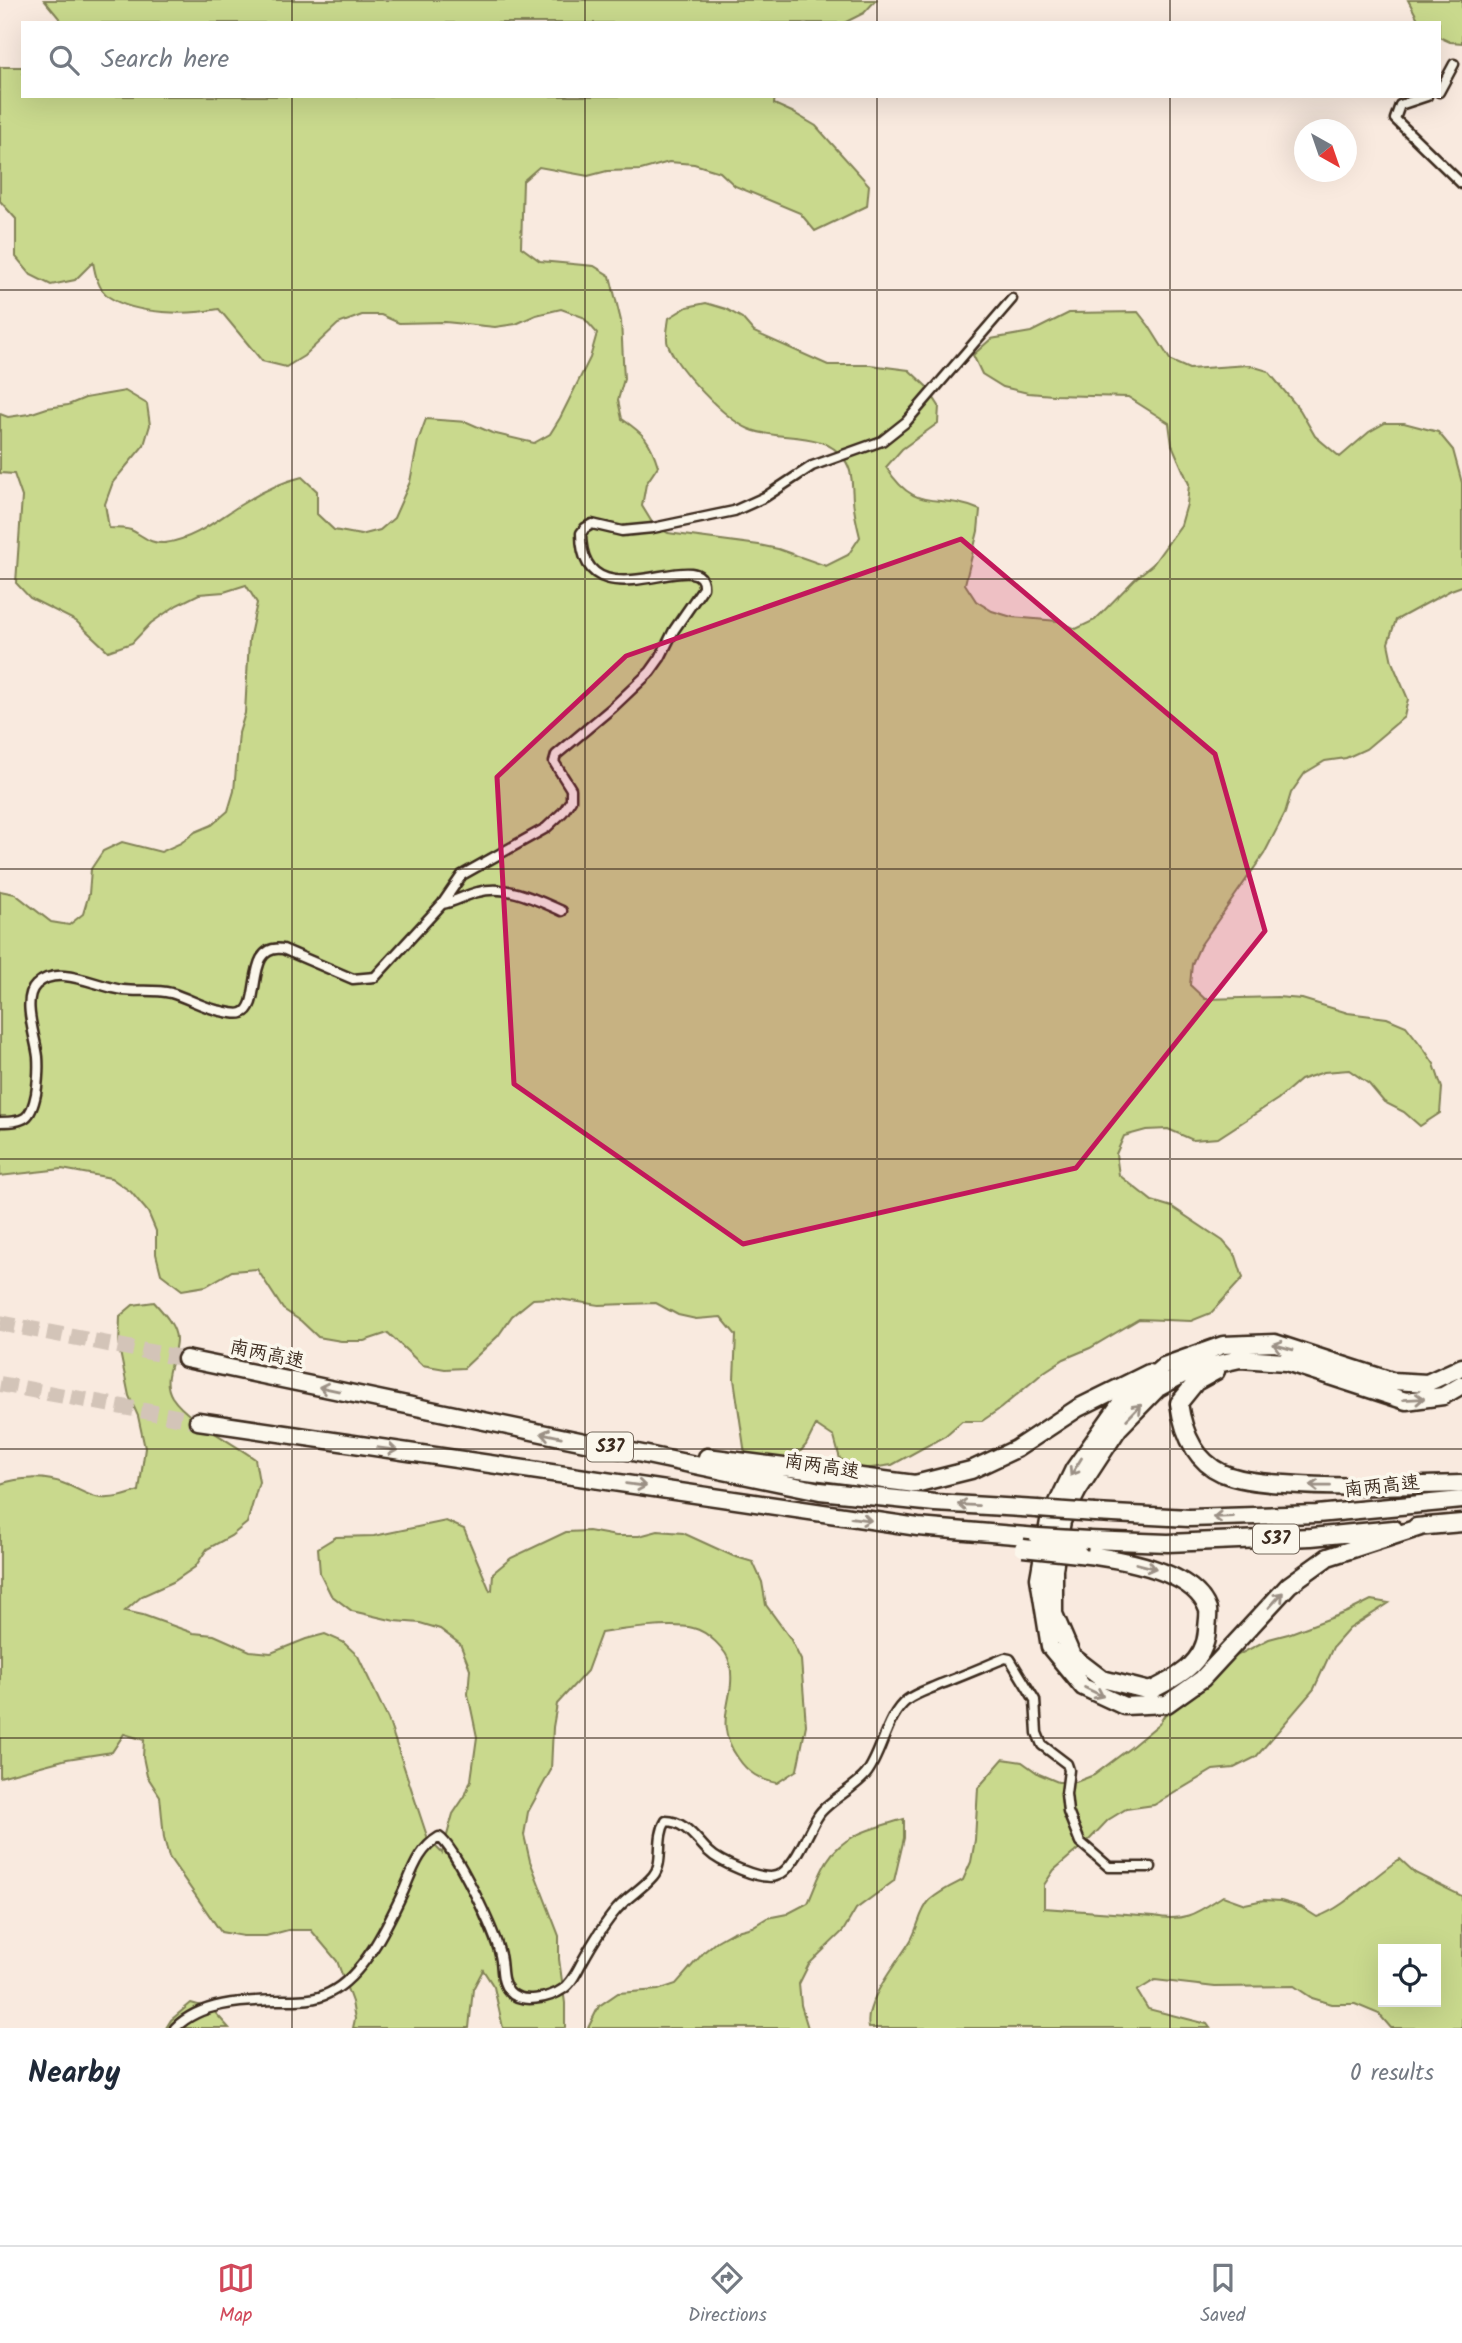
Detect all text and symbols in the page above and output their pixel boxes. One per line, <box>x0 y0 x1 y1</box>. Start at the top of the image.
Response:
search box <box>21 21 1441 98</box>
text: Search here <box>101 39 229 81</box>
icon: search <box>45 41 83 79</box>
north arrow <box>1294 119 1357 182</box>
street label: 南两高速 <box>227 1332 307 1378</box>
one-way arrow <box>1273 1340 1295 1353</box>
one-way arrow <box>318 1381 341 1395</box>
one-way arrow <box>1402 1392 1425 1405</box>
one-way arrow <box>1126 1403 1143 1420</box>
one-way arrow <box>540 1427 563 1441</box>
road number: S37 <box>587 1432 633 1462</box>
one-way arrow <box>375 1442 398 1455</box>
street label: 南两高速 <box>782 1446 862 1488</box>
one-way arrow <box>1069 1457 1084 1476</box>
street label: 南两高速 <box>1343 1468 1421 1506</box>
one-way arrow <box>624 1479 647 1492</box>
one-way arrow <box>1309 1479 1332 1493</box>
one-way arrow <box>958 1498 980 1511</box>
one-way arrow <box>1212 1510 1235 1523</box>
one-way arrow <box>849 1512 872 1525</box>
road number: S37 <box>1253 1524 1299 1554</box>
one-way arrow <box>1134 1560 1157 1574</box>
one-way arrow <box>1267 1592 1284 1609</box>
one-way arrow <box>1083 1685 1104 1699</box>
map controls <box>1378 1944 1441 2007</box>
button: locate <box>1378 1944 1441 2007</box>
text: Nearby <box>28 2050 120 2098</box>
text: 0 results <box>1350 2056 1434 2092</box>
tab: Map <box>217 2259 255 2331</box>
tab: Directions <box>688 2259 767 2331</box>
tab: Saved <box>1200 2259 1245 2331</box>

